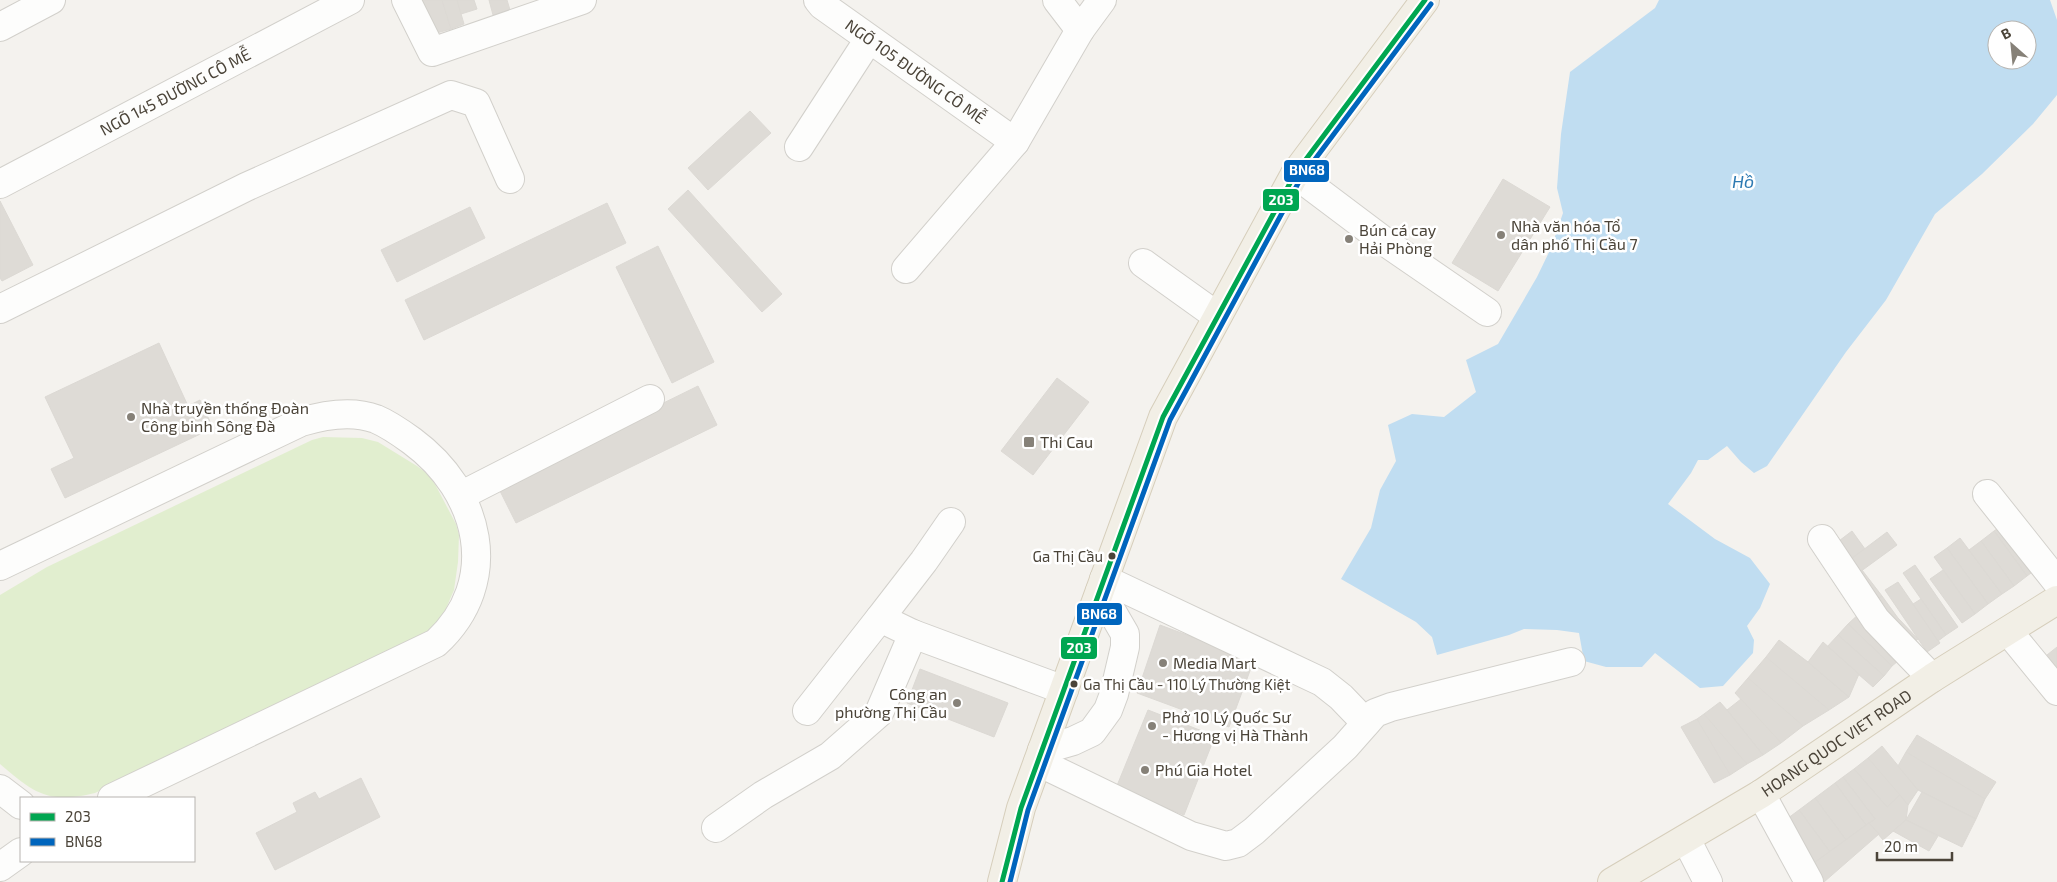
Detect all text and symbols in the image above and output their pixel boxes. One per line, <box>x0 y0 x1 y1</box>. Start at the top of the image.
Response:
street label: NGÕ 105 ĐƯỜNG CÔ MỄ <box>842 15 990 127</box>
north arrow <box>1987 20 2037 70</box>
text: B <box>1998 23 2014 43</box>
street label: NGÕ 145 ĐƯỜNG CÔ MỄ <box>96 43 254 139</box>
line badge: BN68 <box>1283 159 1330 183</box>
text: BN68 <box>1289 161 1325 178</box>
water label: Hồ <box>1732 170 1754 192</box>
line badge: 203 <box>1262 188 1300 212</box>
text: 203 <box>1269 191 1294 208</box>
place label: Nhà văn hóa Tổ dân phố Thị Cầu 7 <box>1511 216 1638 253</box>
place label: Bún cá cay Hải Phòng <box>1359 220 1437 257</box>
marker: Nhà văn hóa Tổ dân phố Thị Cầu 7 <box>1495 229 1507 241</box>
marker: Bún cá cay Hải Phòng <box>1343 233 1355 245</box>
place label: Nhà truyền thống Đoàn Công binh Sông Đà <box>141 398 309 435</box>
marker: Nhà truyền thống Đoàn Công binh Sông Đà <box>125 411 137 423</box>
place label: Thi Cau <box>1040 432 1093 451</box>
marker: Thi Cau <box>1022 435 1036 449</box>
place label: Ga Thị Cầu <box>1033 547 1103 565</box>
marker: Ga Thị Cầu <box>1107 551 1117 561</box>
line badge: BN68 <box>1076 602 1123 626</box>
text: BN68 <box>1081 605 1117 622</box>
line badge: 203 <box>1060 636 1098 660</box>
text: 203 <box>1067 639 1092 656</box>
place label: Media Mart <box>1173 653 1256 672</box>
marker: Media Mart <box>1157 657 1169 669</box>
place label: Ga Thị Cầu - 110 Lý Thường Kiệt <box>1083 675 1291 693</box>
marker: Ga Thị Cầu - 110 Lý Thường Kiệt <box>1069 679 1079 689</box>
place label: Công an phường Thị Cầu <box>835 684 947 721</box>
street label: HOANG QUOC VIET ROAD <box>1757 685 1915 800</box>
marker: Công an phường Thị Cầu <box>951 697 963 709</box>
place label: Phở 10 Lý Quốc Sư - Hương vị Hà Thành <box>1162 707 1308 744</box>
marker: Phở 10 Lý Quốc Sư - Hương vị Hà Thành <box>1146 720 1158 732</box>
place label: Phú Gia Hotel <box>1155 760 1252 779</box>
marker: Phú Gia Hotel <box>1139 764 1151 776</box>
legend <box>20 797 195 862</box>
text: 203 <box>65 807 91 825</box>
scale bar <box>1877 830 1952 862</box>
text: BN68 <box>65 832 103 850</box>
text: 20 m <box>1884 837 1918 855</box>

